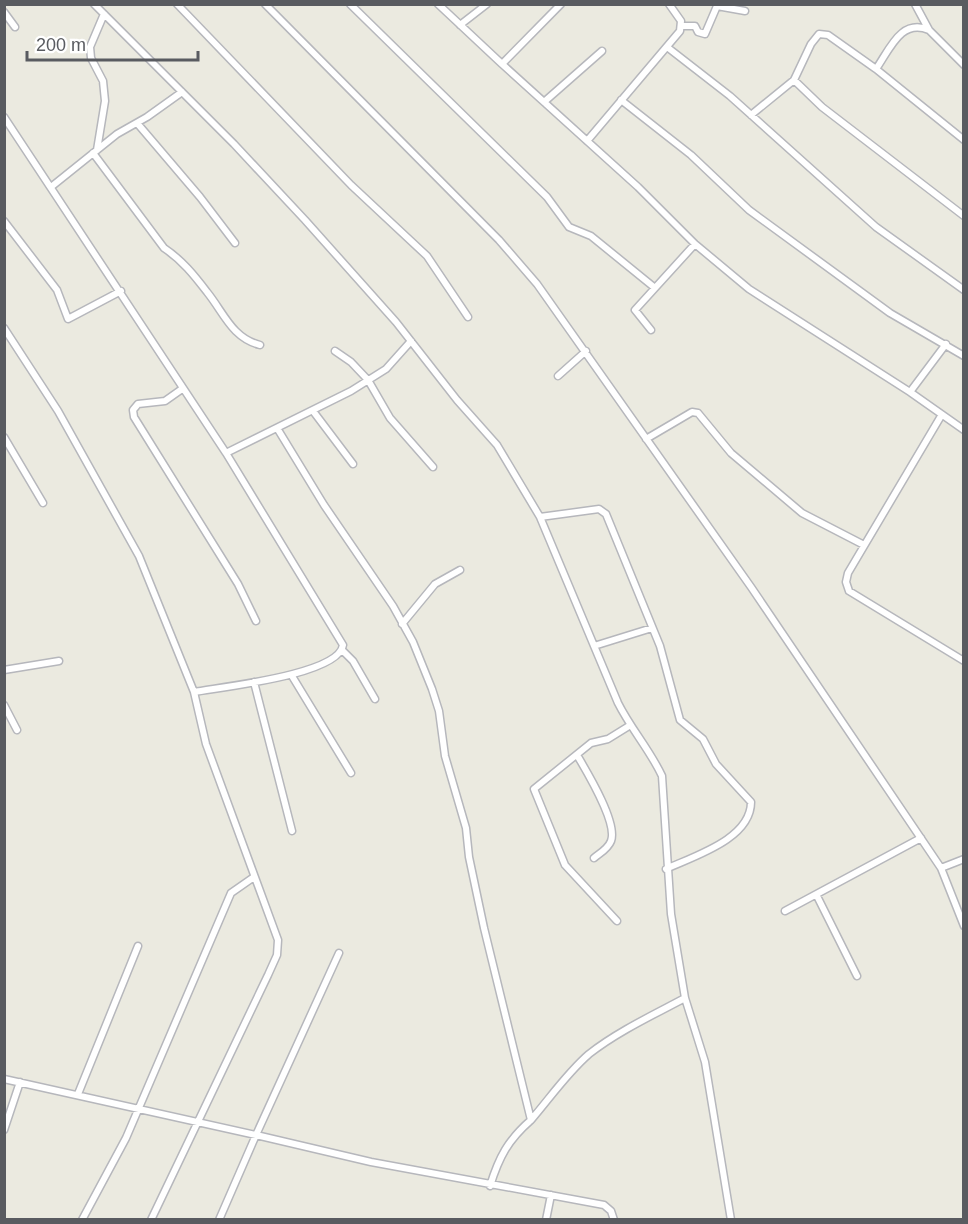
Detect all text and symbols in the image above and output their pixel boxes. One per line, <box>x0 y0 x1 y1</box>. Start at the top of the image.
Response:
scale bar <box>27 24 198 62</box>
text: 200 m <box>36 35 86 55</box>

